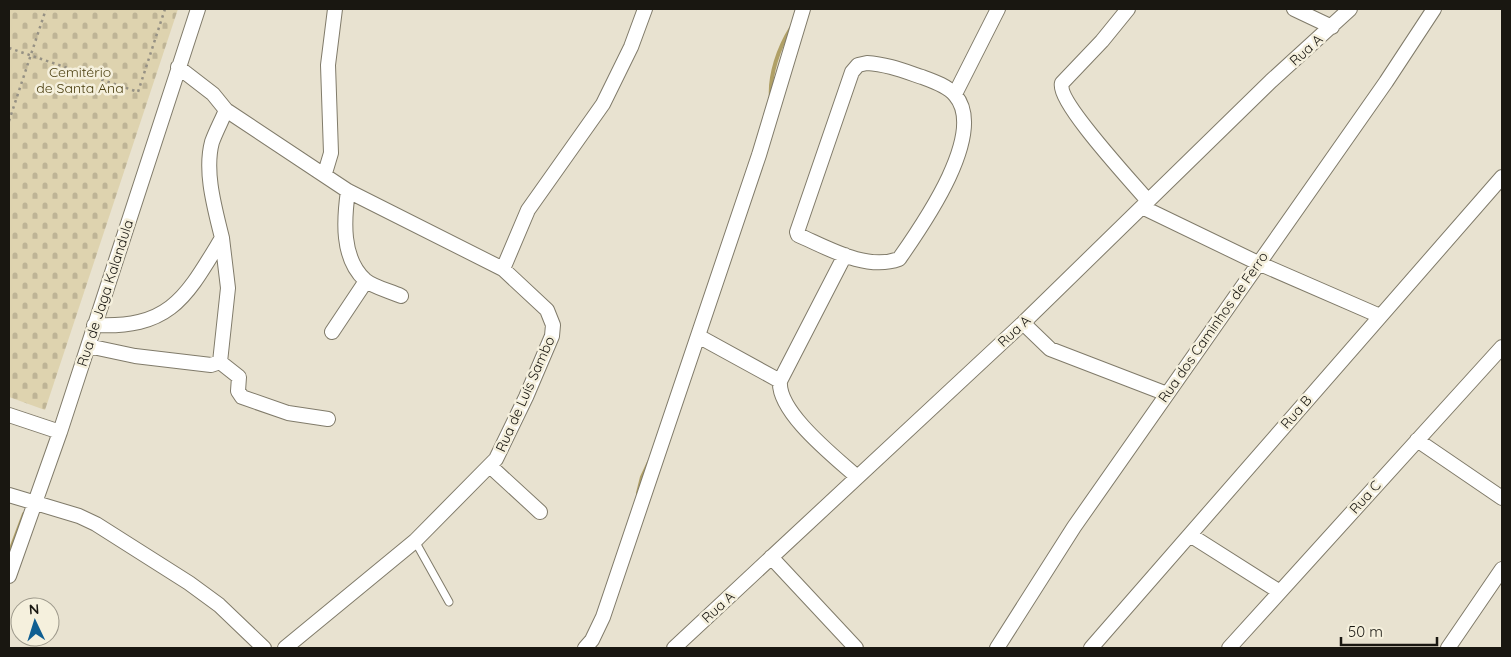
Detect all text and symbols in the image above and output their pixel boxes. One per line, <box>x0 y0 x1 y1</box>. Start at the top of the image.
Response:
street label: Rua A <box>1286 30 1326 70</box>
park label: Cemitério de Santa Ana <box>36 63 124 97</box>
street label: Rua de Jaga Kalandula <box>73 217 137 369</box>
street label: Rua dos Caminhos de Ferro <box>1154 248 1272 406</box>
street label: Rua A <box>994 311 1034 351</box>
street label: Rua de Luís Sambo <box>491 333 559 455</box>
street label: Rua B <box>1277 392 1315 432</box>
street label: Rua C <box>1345 477 1385 517</box>
street label: Rua A <box>698 587 738 627</box>
north arrow <box>10 597 60 647</box>
text: N <box>28 600 40 618</box>
scale bar <box>1341 614 1437 646</box>
text: 50 m <box>1348 622 1383 641</box>

